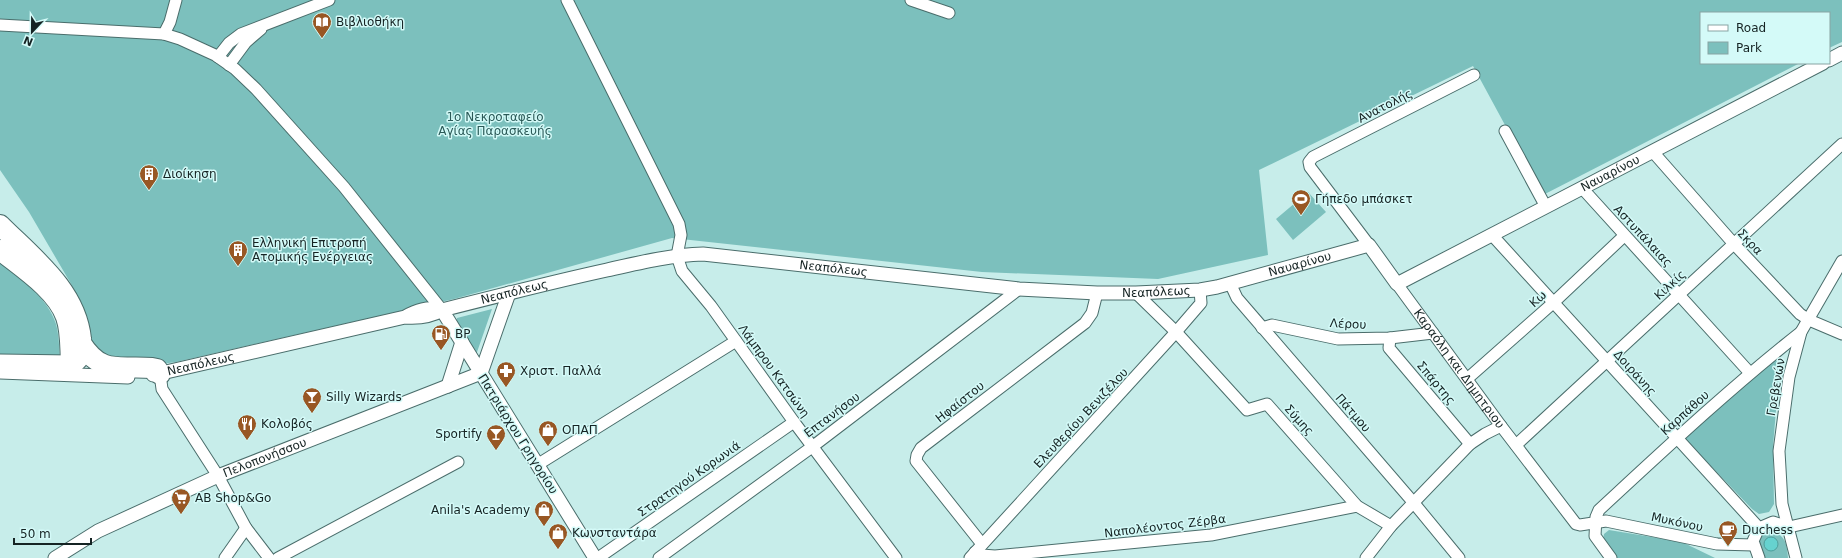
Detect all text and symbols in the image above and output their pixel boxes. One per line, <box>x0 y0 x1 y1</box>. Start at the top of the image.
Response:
library icon: Βιβλιοθήκη <box>311 11 333 39</box>
north arrow <box>12 12 52 52</box>
legend <box>1700 12 1830 64</box>
place label: Βιβλιοθήκη <box>336 15 404 29</box>
text: Road <box>1736 21 1766 35</box>
text: N <box>22 33 35 49</box>
text: Park <box>1736 41 1762 55</box>
street label: Ανατολής <box>1355 86 1415 126</box>
park label: 1ο Νεκροταφείο Αγίας Παρασκευής <box>438 110 552 138</box>
street label: Ναυαρίνου <box>1578 152 1642 194</box>
building icon: Διοίκηση <box>138 163 160 191</box>
place label: Διοίκηση <box>163 167 217 181</box>
sports icon: Γήπεδο μπάσκετ <box>1290 188 1312 216</box>
place label: Γήπεδο μπάσκετ <box>1315 192 1413 206</box>
street label: Αστυπάλαιας <box>1611 202 1675 270</box>
street label: Σκρα <box>1735 226 1765 258</box>
place label: Ελληνική Επιτροπή Ατομικής Ενέργειας <box>252 236 373 264</box>
building icon: Ελληνική Επιτροπή Ατομικής Ενέργειας <box>227 239 249 267</box>
street label: Ναυαρίνου <box>1267 249 1333 279</box>
street label: Νεαπόλεως <box>799 258 868 279</box>
street label: Κιλκίς <box>1652 267 1688 303</box>
street label: Νεαπόλεως <box>479 277 549 307</box>
street label: Νεαπόλεως <box>1122 283 1191 300</box>
street label: Κω <box>1527 288 1549 310</box>
street label: Καραόλη και Δημητριου <box>1411 306 1507 431</box>
street label: Λέρου <box>1329 316 1367 332</box>
street label: Λάμπρου Κατσώνη <box>736 322 812 420</box>
fuel station icon: BP <box>430 323 452 351</box>
place label: BP <box>455 327 470 341</box>
street label: Δοιράνης <box>1611 347 1659 399</box>
street label: Νεαπόλεως <box>166 349 236 379</box>
street label: Γρεβενών <box>1764 357 1788 417</box>
street label: Σπάρτης <box>1414 358 1458 408</box>
pharmacy icon: Χριστ. Παλλά <box>495 360 517 388</box>
place label: Χριστ. Παλλά <box>520 364 601 378</box>
street label: Ελευθερίου Βενιζέλου <box>1031 365 1131 471</box>
street label: Πατριάρχου Γρηγορίου <box>475 371 561 497</box>
street label: Ηφαίστου <box>933 379 987 425</box>
bar icon: Silly Wizards <box>301 386 323 414</box>
street label: Καρπάθου <box>1658 388 1712 438</box>
street label: Επτανήσου <box>801 389 863 440</box>
place label: Silly Wizards <box>326 390 402 404</box>
street label: Πάτμου <box>1333 391 1373 435</box>
street label: Σύμης <box>1281 402 1317 438</box>
restaurant icon: Κολοβός <box>236 413 258 441</box>
place label: Κολοβός <box>261 417 313 431</box>
shop icon: ΟΠΑΠ <box>537 419 559 447</box>
bar icon: Sportify <box>485 423 507 451</box>
place label: ΟΠΑΠ <box>562 423 598 437</box>
place label: Sportify <box>435 427 482 441</box>
street label: Πελοπονήσσου <box>221 435 309 480</box>
street label: Στρατηγού Κορωνιά <box>635 438 743 520</box>
supermarket icon: ΑΒ Shop&Go <box>170 487 192 515</box>
place label: ΑΒ Shop&Go <box>195 491 271 505</box>
shop icon: Anila's Academy <box>533 499 555 527</box>
place label: Anila's Academy <box>431 503 530 517</box>
street label: Μυκόνου <box>1650 510 1704 534</box>
street label: Ναπολέοντος Ζέρβα <box>1103 512 1227 540</box>
cafe icon: Duchess <box>1717 519 1739 547</box>
scale bar <box>14 520 91 546</box>
shop icon: Κωνσταντάρα <box>547 522 569 550</box>
place label: Duchess <box>1742 523 1793 537</box>
place label: Κωνσταντάρα <box>572 526 657 540</box>
text: 50 m <box>20 527 51 541</box>

